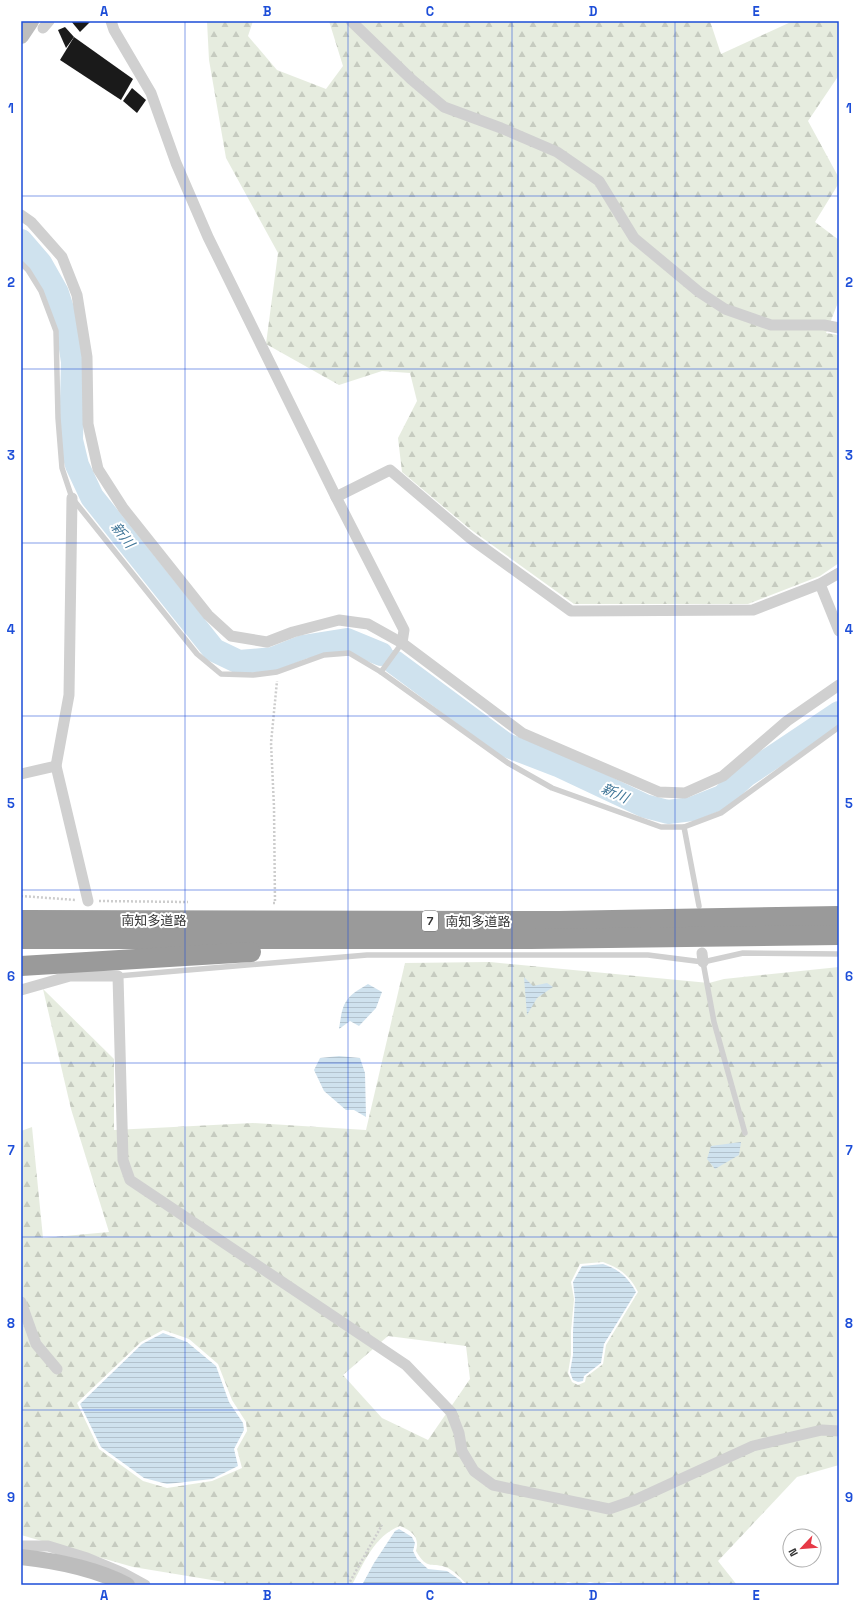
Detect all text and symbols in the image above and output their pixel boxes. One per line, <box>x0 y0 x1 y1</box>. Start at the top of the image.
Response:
text: A <box>100 3 109 20</box>
text: B <box>263 3 272 20</box>
text: C <box>426 3 434 20</box>
text: D <box>589 3 598 20</box>
text: E <box>752 3 760 20</box>
text: 1 <box>8 100 14 117</box>
text: 1 <box>846 100 852 117</box>
text: 2 <box>7 274 15 291</box>
text: 2 <box>845 274 853 291</box>
text: 3 <box>7 447 15 464</box>
text: 3 <box>845 447 853 464</box>
water label: 新川 <box>107 518 140 553</box>
text: 4 <box>7 621 15 638</box>
text: 4 <box>845 621 853 638</box>
water label: 新川 <box>599 779 633 808</box>
text: 5 <box>7 795 15 812</box>
text: 5 <box>845 795 853 812</box>
road number: 7 <box>422 911 438 931</box>
street label: 南知多道路 <box>121 912 187 929</box>
street label: 南知多道路 <box>445 913 511 930</box>
text: 6 <box>7 968 15 985</box>
text: 6 <box>845 968 853 985</box>
text: 7 <box>7 1142 15 1159</box>
text: 7 <box>845 1142 853 1159</box>
text: 8 <box>7 1315 15 1332</box>
text: 8 <box>845 1315 853 1332</box>
text: 9 <box>7 1489 15 1506</box>
text: 9 <box>845 1489 853 1506</box>
north arrow <box>782 1528 822 1568</box>
text: N <box>785 1546 801 1559</box>
text: A <box>100 1587 109 1604</box>
text: B <box>263 1587 272 1604</box>
text: C <box>426 1587 434 1604</box>
text: D <box>589 1587 598 1604</box>
text: E <box>752 1587 760 1604</box>

